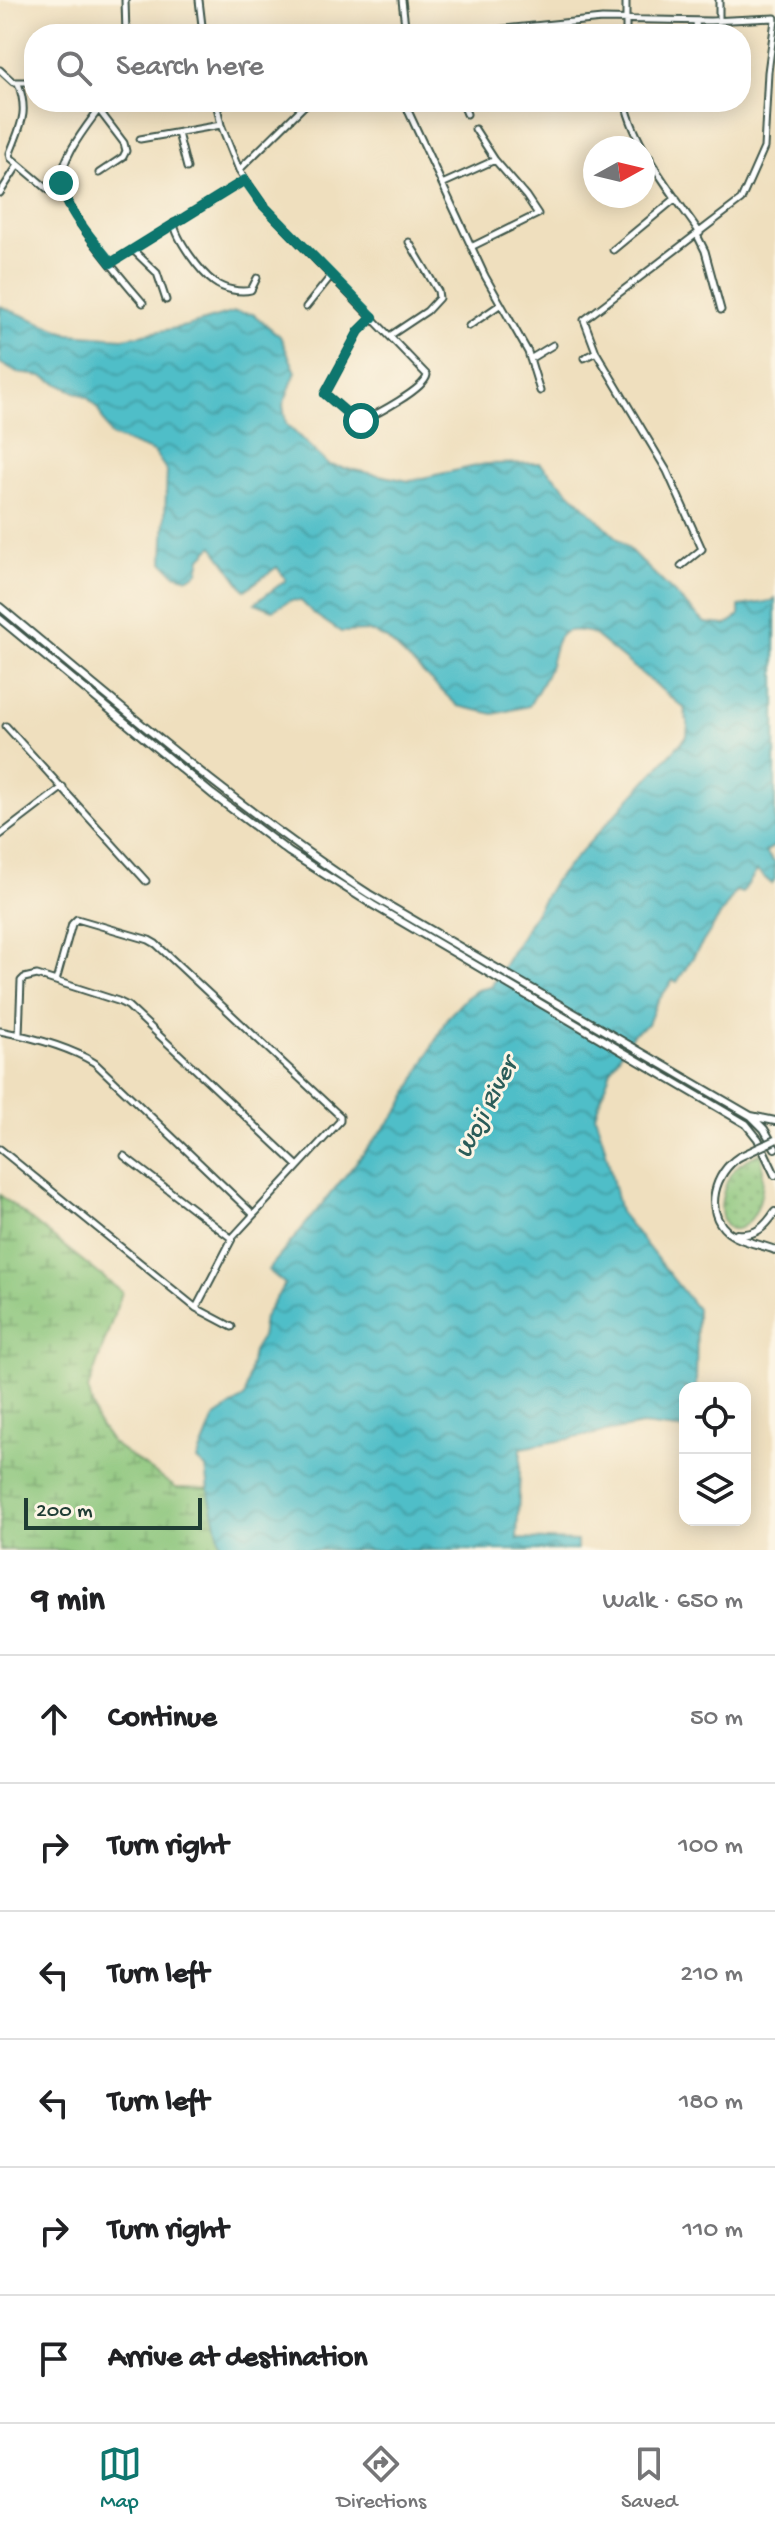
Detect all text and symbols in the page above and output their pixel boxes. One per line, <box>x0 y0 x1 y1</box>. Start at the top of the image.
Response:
search box <box>24 24 751 112</box>
icon: search <box>52 46 96 90</box>
text: Search here <box>116 51 264 86</box>
north arrow <box>583 136 655 208</box>
route end <box>43 165 79 201</box>
route start <box>343 403 379 439</box>
water label: Woji River <box>450 1049 529 1164</box>
map controls <box>679 1382 751 1526</box>
button: locate <box>679 1382 751 1454</box>
button: layers <box>679 1454 751 1526</box>
scale bar <box>24 1494 202 1530</box>
text: 200 m <box>36 1499 93 1525</box>
text: 9 min <box>32 1582 105 1622</box>
text: Walk · 650 m <box>602 1587 743 1618</box>
icon: ahead <box>32 1697 76 1741</box>
text: Continue <box>108 1702 217 1737</box>
text: 50 m <box>690 1704 743 1735</box>
icon: right <box>32 1825 76 1869</box>
text: Turn right <box>108 1830 228 1865</box>
text: 100 m <box>678 1832 743 1863</box>
icon: left <box>32 1953 76 1997</box>
text: Turn left <box>108 1958 209 1993</box>
text: 210 m <box>680 1960 743 1991</box>
icon: left <box>32 2081 76 2125</box>
text: Turn left <box>108 2086 209 2121</box>
text: 180 m <box>679 2088 743 2119</box>
icon: right <box>32 2209 76 2253</box>
text: Turn right <box>108 2214 228 2249</box>
text: 110 m <box>683 2216 743 2247</box>
icon: arrive <box>32 2337 76 2381</box>
text: Arrive at destination <box>108 2342 368 2377</box>
tab: Map <box>98 2442 142 2516</box>
tab: Directions <box>337 2442 426 2516</box>
tab: Saved <box>621 2442 677 2516</box>

